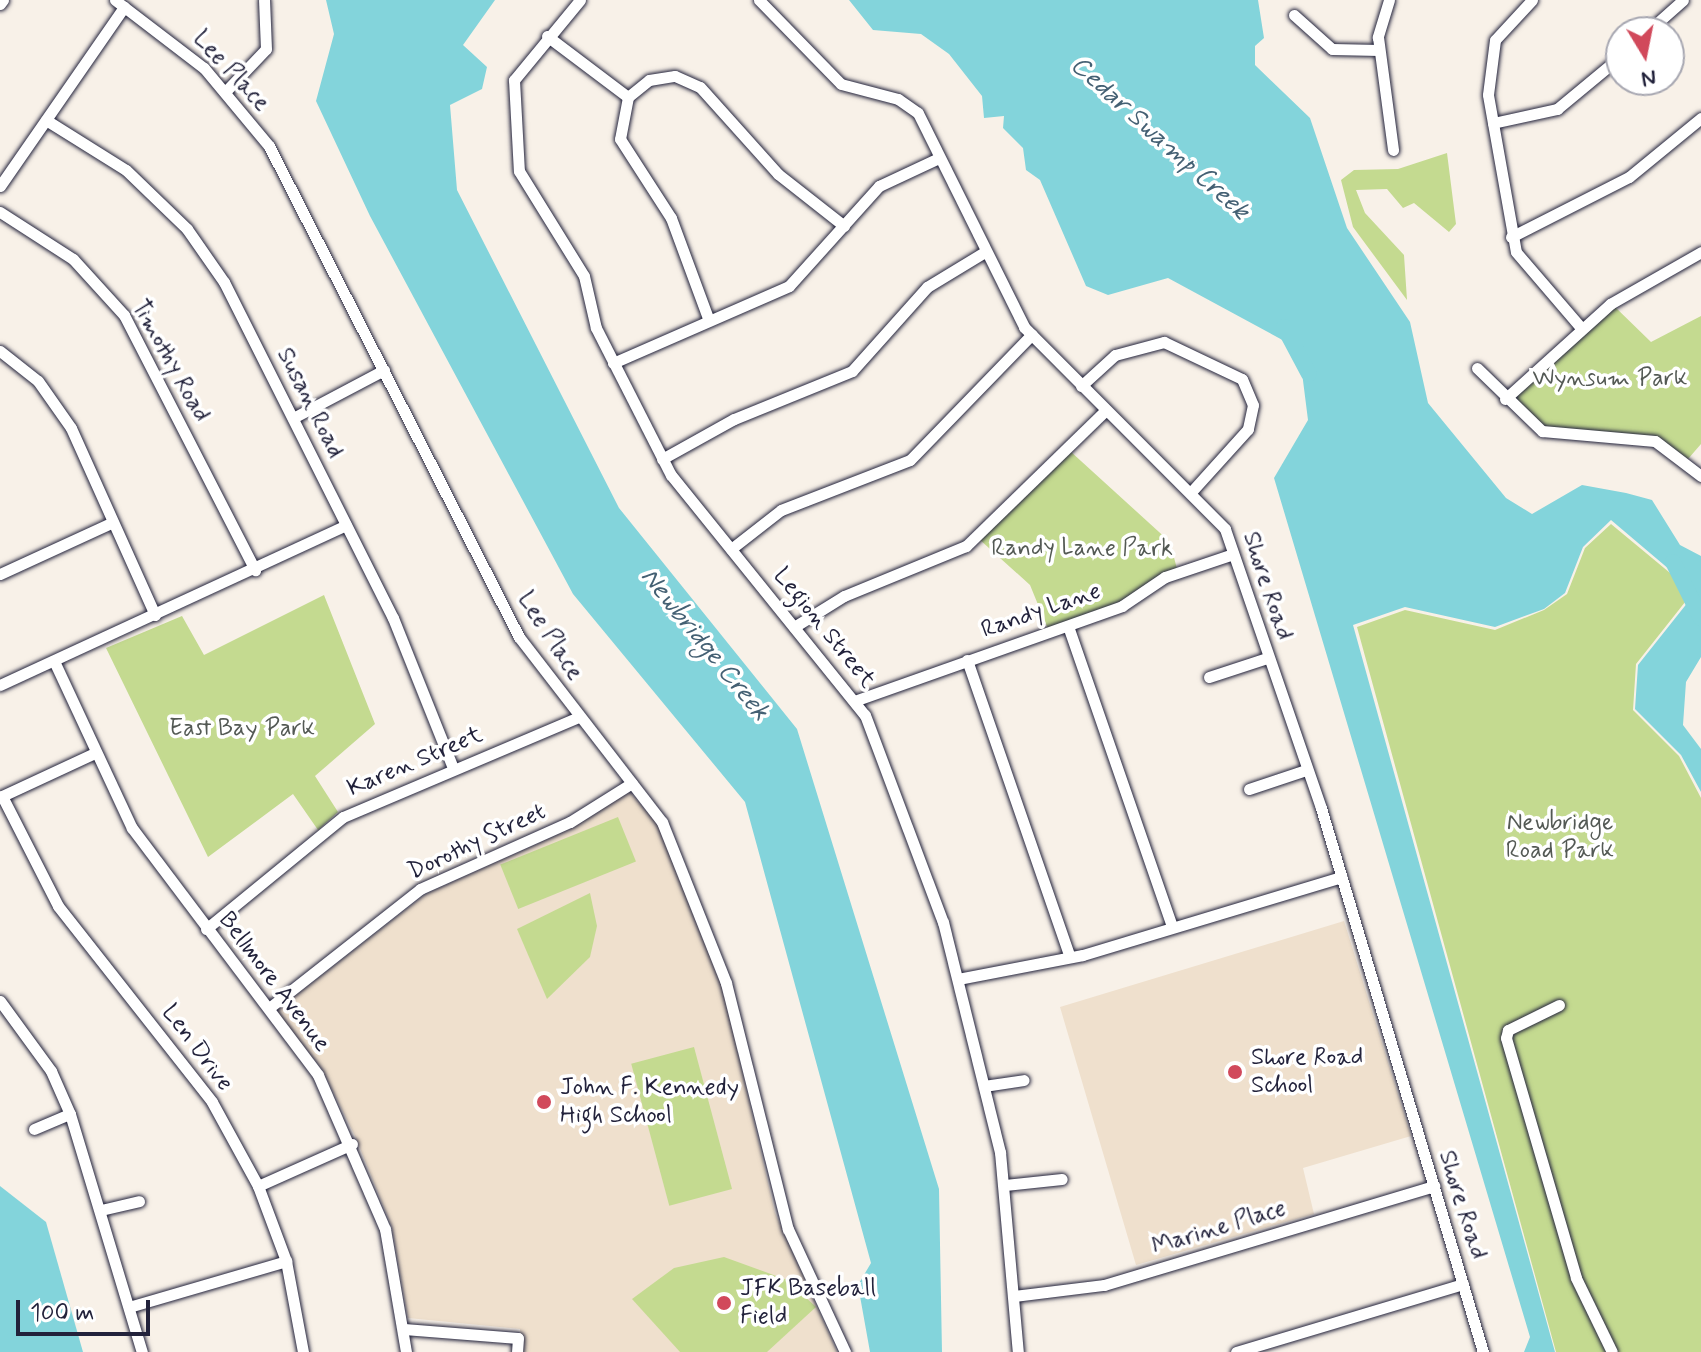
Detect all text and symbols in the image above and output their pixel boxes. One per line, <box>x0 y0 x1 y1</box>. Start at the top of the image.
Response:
north arrow <box>1605 16 1685 96</box>
street label: Lee Place <box>187 26 275 116</box>
water label: Cedar Swamp Creek <box>1062 50 1256 228</box>
text: N <box>1639 63 1658 93</box>
street label: Timothy Road <box>125 295 215 427</box>
street label: Susan Road <box>270 343 350 463</box>
park label: Wynsum Park <box>1534 365 1686 393</box>
street label: Shore Road <box>1236 529 1298 643</box>
park label: Randy Lane Park <box>994 535 1170 563</box>
water label: Newbridge Creek <box>633 562 775 728</box>
street label: Legion Street <box>767 562 881 694</box>
street label: Randy Lane <box>979 578 1103 644</box>
street label: Lee Place <box>512 588 588 684</box>
park label: East Bay Park <box>171 715 313 743</box>
street label: Karen Street <box>343 721 487 803</box>
street label: Dorothy Street <box>402 797 552 887</box>
park label: Newbridge Road Park <box>1507 809 1613 865</box>
street label: Bellmore Avenue <box>212 906 336 1058</box>
street label: Len Drive <box>156 1000 238 1096</box>
place label: Shore Road School <box>1251 1044 1361 1100</box>
marker: Shore Road School <box>1226 1063 1244 1081</box>
place label: John F. Kennedy High School <box>560 1074 739 1130</box>
marker: John F. Kennedy High School <box>535 1093 553 1111</box>
street label: Shore Road <box>1432 1148 1492 1262</box>
street label: Marine Place <box>1149 1194 1289 1262</box>
place label: JFK Baseball Field <box>740 1275 876 1331</box>
scale bar <box>20 1284 154 1334</box>
marker: JFK Baseball Field <box>715 1294 733 1312</box>
text: 100 m <box>30 1298 94 1329</box>

